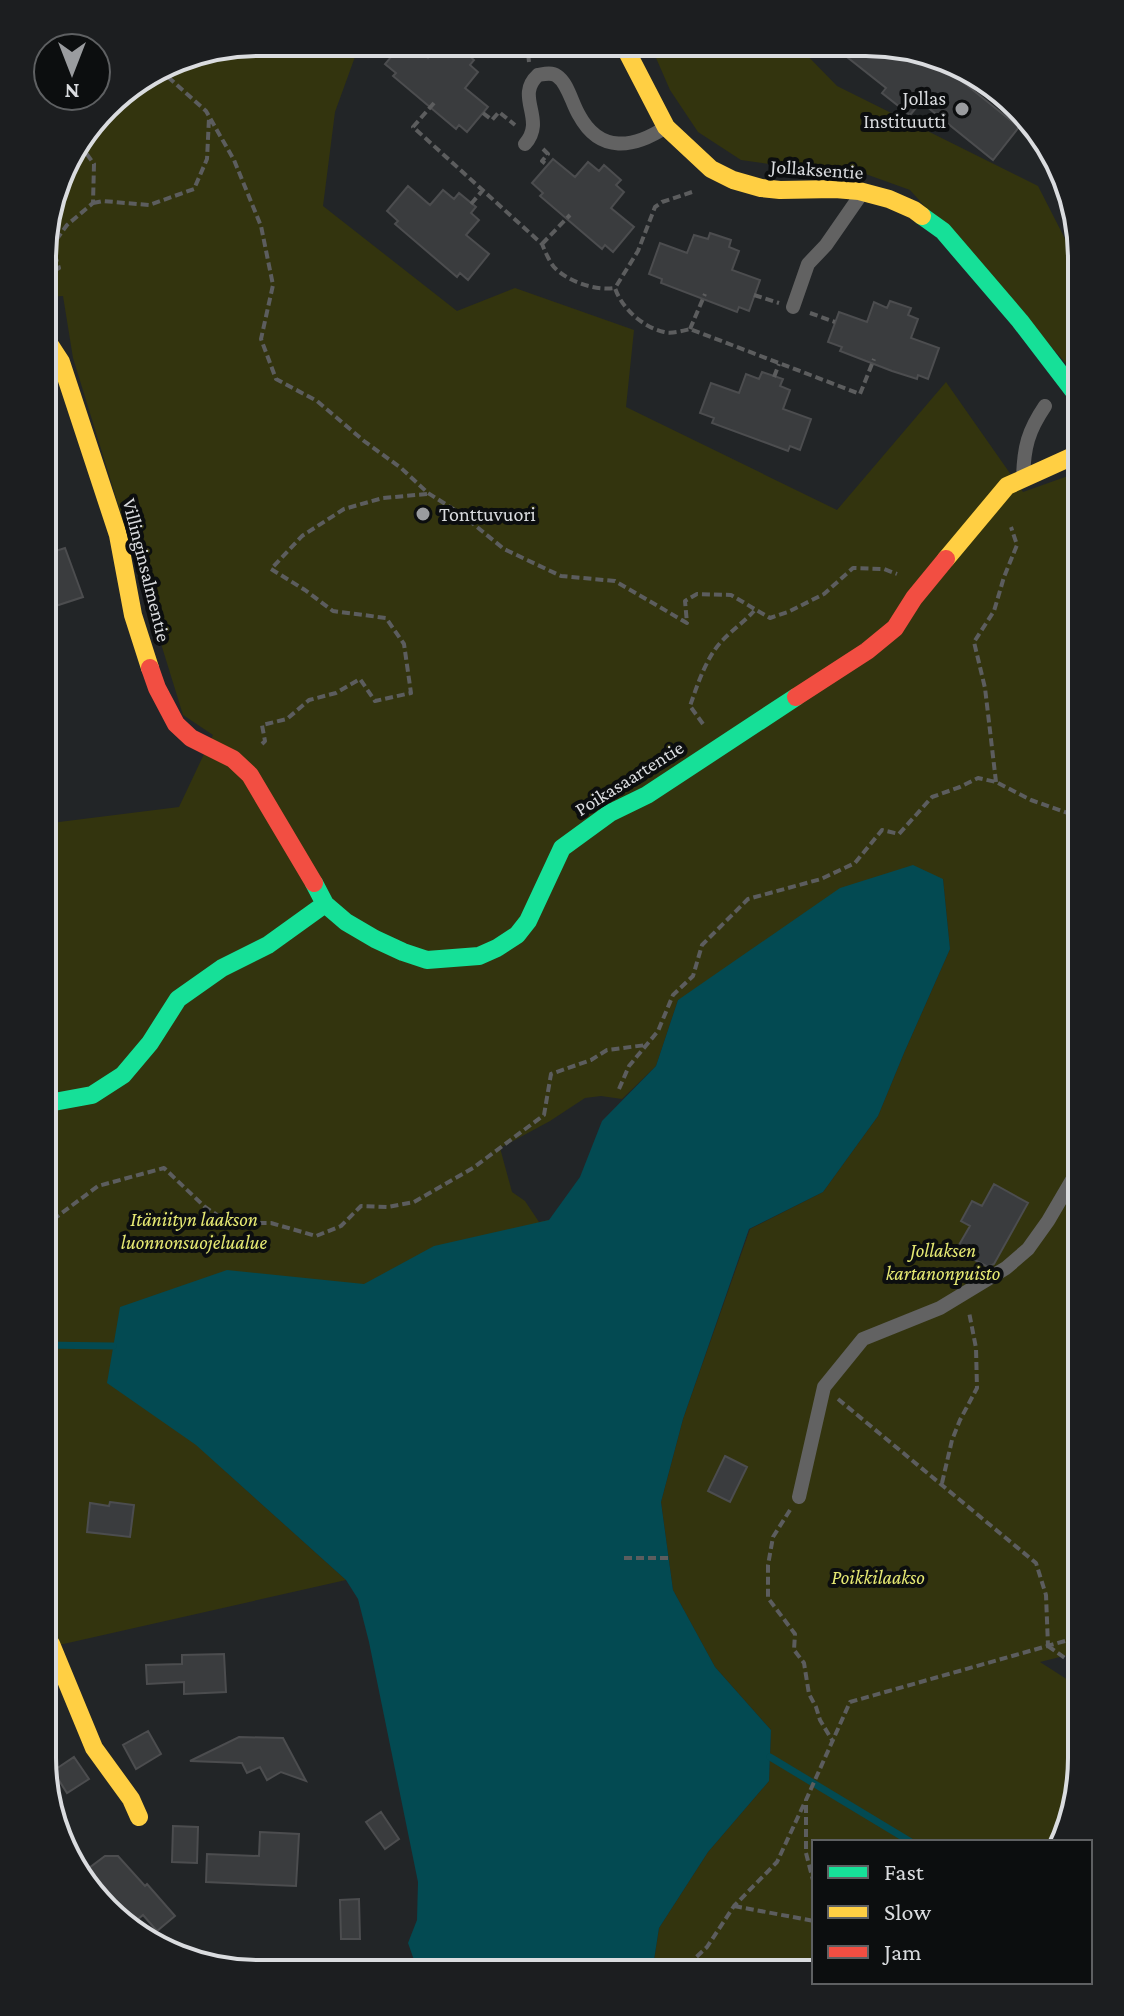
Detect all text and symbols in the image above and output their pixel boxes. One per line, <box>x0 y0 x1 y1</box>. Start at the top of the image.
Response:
north arrow <box>32 32 112 112</box>
text: N <box>65 79 80 104</box>
place label: Jollas Instituutti <box>863 87 946 132</box>
marker: Jollas Instituutti <box>953 100 971 118</box>
street label: Jollaksentie <box>768 155 864 184</box>
street label: Villinginsalmentie <box>118 496 176 644</box>
place label: Tonttuvuori <box>439 503 536 525</box>
marker: Tonttuvuori <box>414 505 432 523</box>
street label: Poikasaartentie <box>571 736 687 820</box>
park label: Itäniityn laakson luonnonsuojelualue <box>121 1208 268 1254</box>
park label: Jollaksen kartanonpuisto <box>886 1239 1000 1285</box>
park label: Poikkilaakso <box>831 1566 925 1588</box>
legend <box>812 1840 1092 1984</box>
text: Fast <box>884 1858 925 1885</box>
text: Slow <box>884 1898 931 1925</box>
text: Jam <box>882 1938 922 1965</box>

